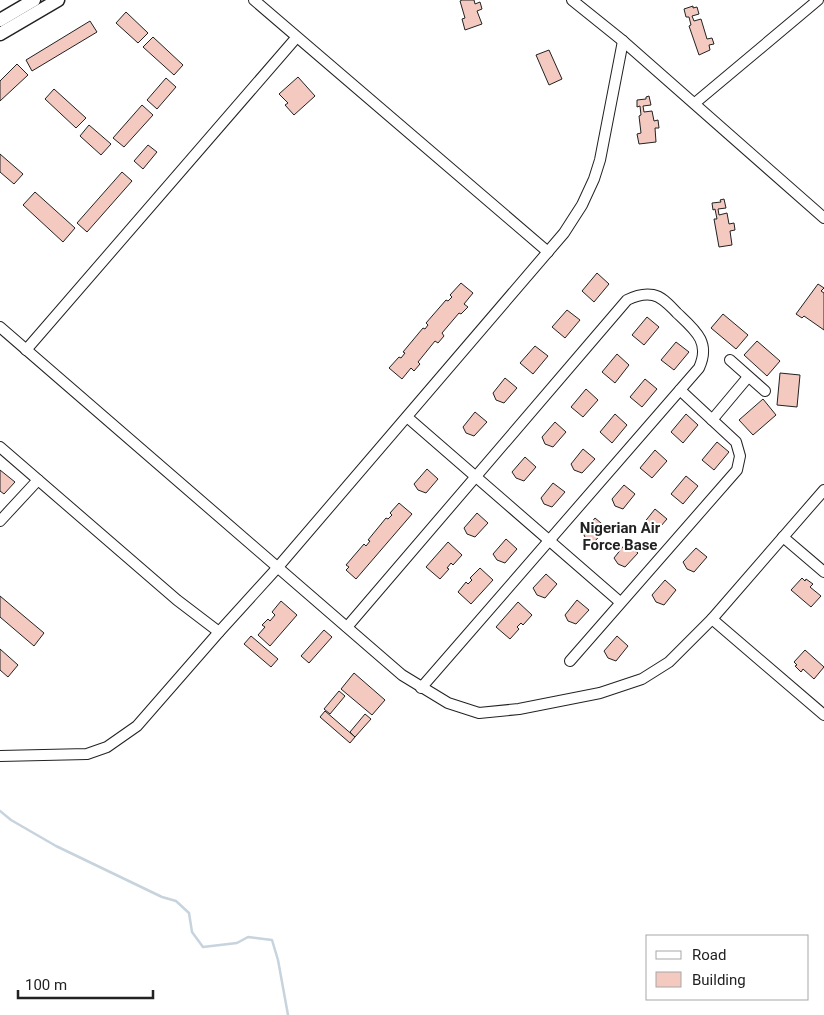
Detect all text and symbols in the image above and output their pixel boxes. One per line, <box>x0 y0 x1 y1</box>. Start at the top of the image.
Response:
district label: Nigerian Air Force Base <box>580 519 661 554</box>
legend <box>646 935 809 1000</box>
text: Road <box>692 946 726 964</box>
scale bar <box>18 968 152 1000</box>
text: Building <box>692 971 746 989</box>
text: 100 m <box>25 976 67 994</box>

